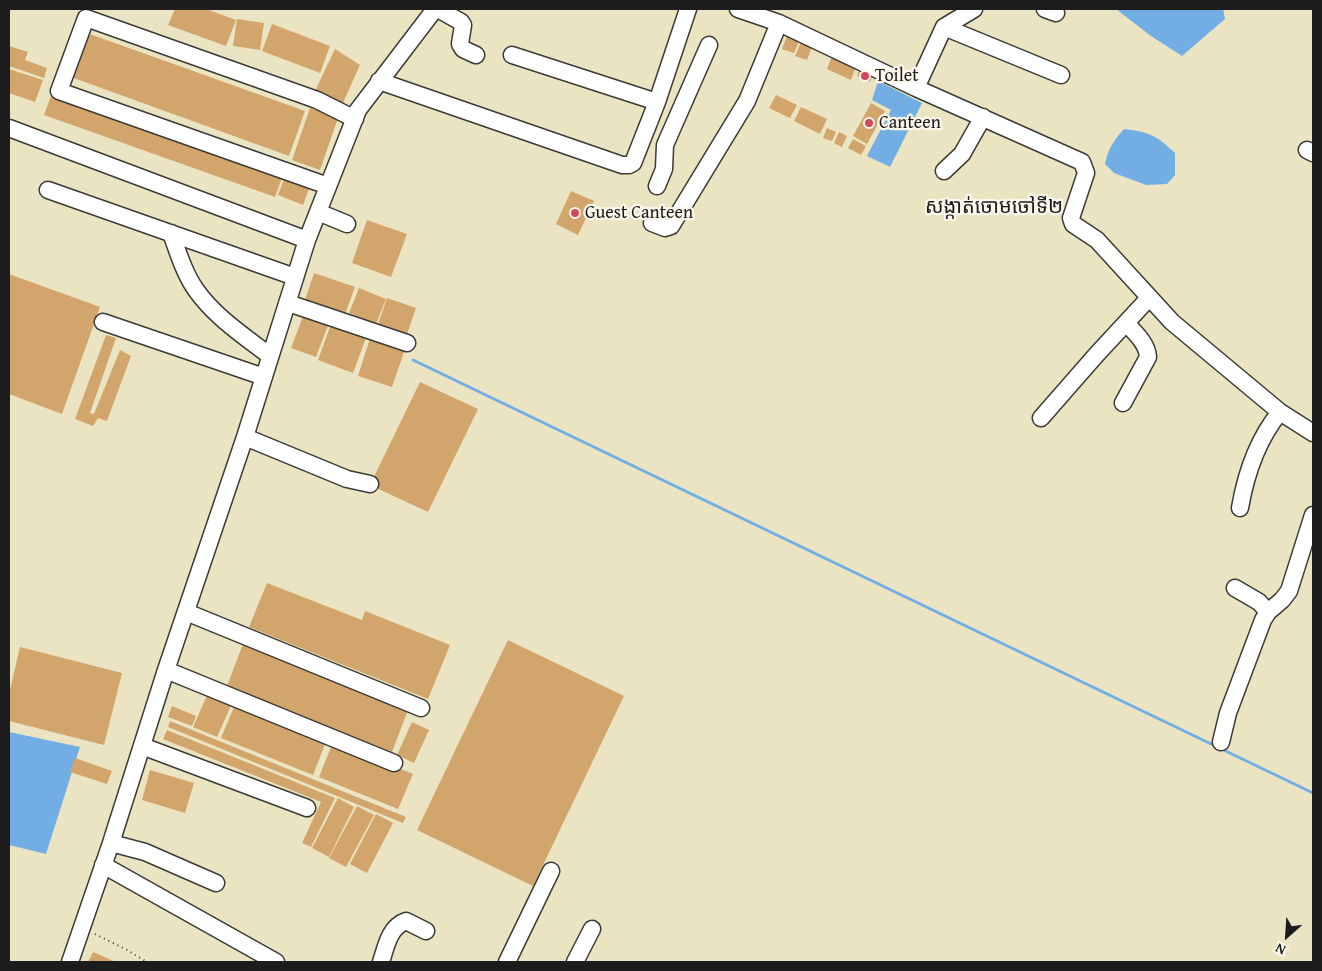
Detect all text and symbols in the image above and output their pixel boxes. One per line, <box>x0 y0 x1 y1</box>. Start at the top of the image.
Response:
place label: Toilet <box>875 65 918 87</box>
marker: Toilet <box>859 70 871 82</box>
place label: Canteen <box>879 112 941 134</box>
marker: Canteen <box>863 117 875 129</box>
district label: សង្កាត់ចោមចៅទី២ <box>925 196 1063 220</box>
place label: Guest Canteen <box>585 202 693 224</box>
marker: Guest Canteen <box>569 207 581 219</box>
north arrow <box>1262 911 1312 961</box>
text: N <box>1272 938 1289 961</box>

